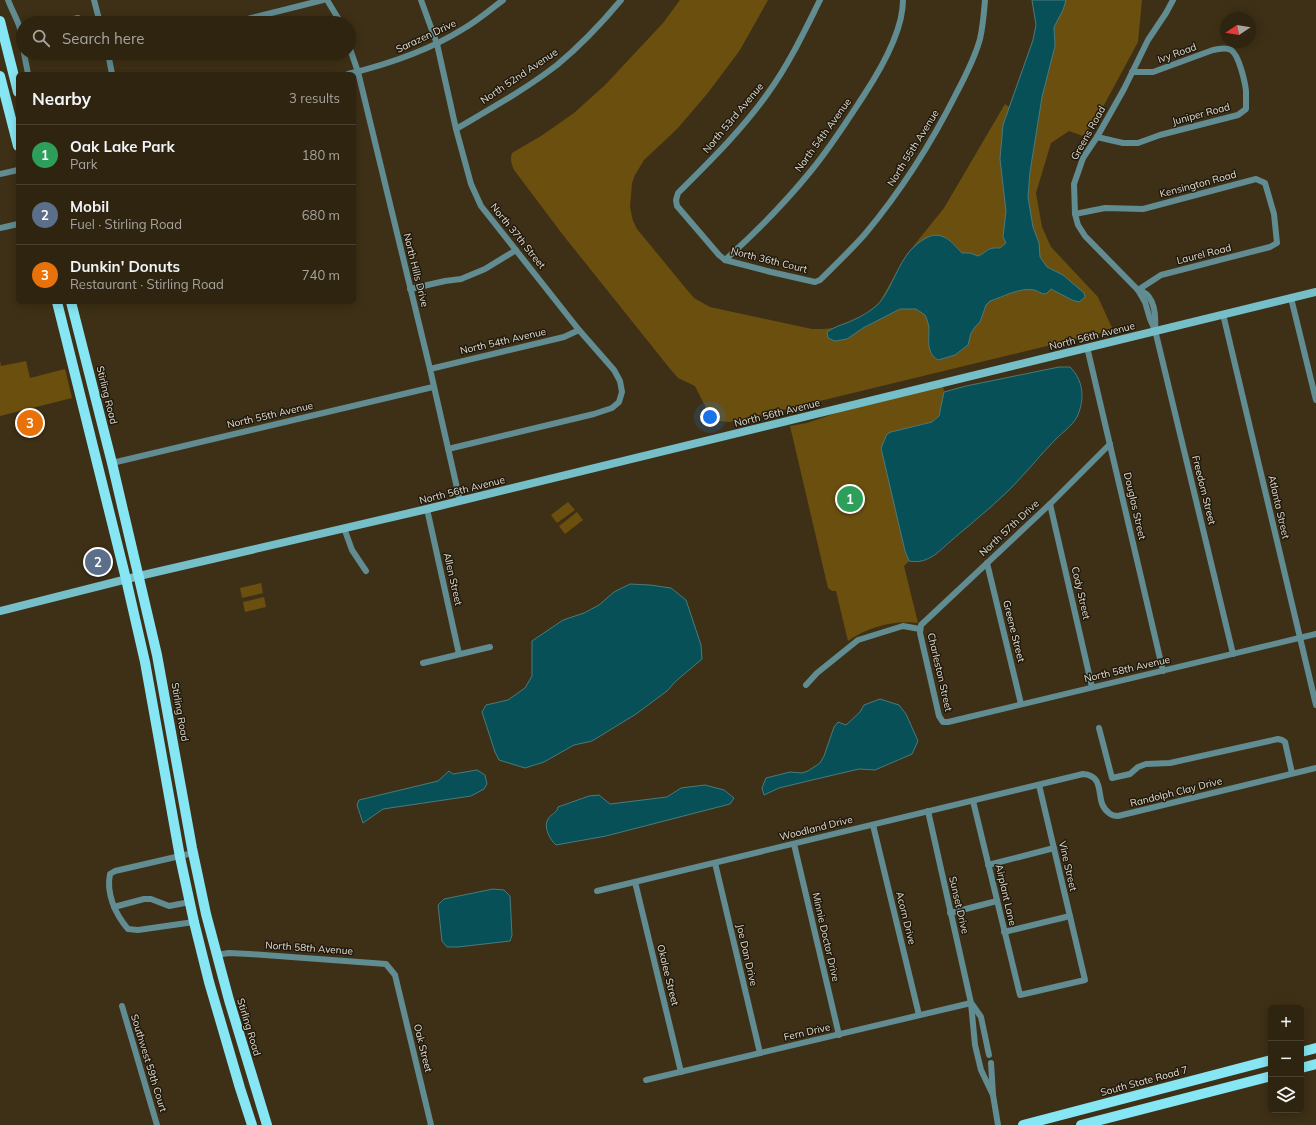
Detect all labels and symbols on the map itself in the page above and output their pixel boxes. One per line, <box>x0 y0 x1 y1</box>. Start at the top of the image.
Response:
north arrow <box>1220 12 1256 48</box>
street label: Sarazen Drive <box>394 16 458 56</box>
street label: Ivy Road <box>1156 40 1198 66</box>
street label: North 52nd Avenue <box>478 45 560 107</box>
street label: North 53rd Avenue <box>700 80 766 156</box>
street label: North 54th Avenue <box>792 96 854 174</box>
street label: Juniper Road <box>1171 100 1231 128</box>
street label: Greens Road <box>1068 104 1108 162</box>
street label: North 55th Avenue <box>884 107 942 189</box>
street label: Kensington Road <box>1158 168 1238 200</box>
street label: North 37th Street <box>488 201 549 272</box>
street label: North Hills Drive <box>401 232 431 308</box>
street label: Laurel Road <box>1175 241 1233 267</box>
street label: North 36th Court <box>729 244 809 276</box>
street label: North 56th Avenue <box>1048 319 1136 353</box>
street label: North 54th Avenue <box>459 325 547 357</box>
street label: Stirling Road <box>93 365 121 425</box>
street label: North 56th Avenue <box>733 396 821 430</box>
street label: North 55th Avenue <box>226 399 314 431</box>
your location <box>700 407 720 427</box>
pin: 3 <box>17 408 43 438</box>
street label: Freedom Street <box>1189 454 1219 526</box>
street label: Douglas Street <box>1121 471 1149 541</box>
street label: North 56th Avenue <box>418 473 506 507</box>
street label: Atlanta Street <box>1265 474 1293 540</box>
pin: 1 <box>837 484 863 514</box>
street label: North 57th Drive <box>976 497 1042 559</box>
pin: 2 <box>85 547 111 577</box>
street label: Allen Street <box>441 551 465 607</box>
street label: Cody Street <box>1069 565 1093 621</box>
street label: Greene Street <box>1000 599 1028 664</box>
street label: Charleston Street <box>925 631 955 713</box>
street label: North 58th Avenue <box>1083 653 1171 685</box>
street label: Stirling Road <box>168 682 192 742</box>
street label: Randolph Clay Drive <box>1129 774 1223 810</box>
street label: Woodland Drive <box>778 813 854 843</box>
street label: Vine Street <box>1056 840 1080 893</box>
street label: Airplant Lane <box>993 863 1019 927</box>
street label: Sunset Drive <box>946 875 972 935</box>
street label: Acorn Drive <box>893 890 919 946</box>
street label: Minnie Doctor Drive <box>809 891 843 983</box>
street label: Joe Dan Drive <box>734 923 760 987</box>
street label: North 58th Avenue <box>265 938 353 958</box>
street label: Okalee Street <box>654 943 682 1007</box>
street label: Stirling Road <box>234 997 264 1057</box>
street label: Southwest 59th Court <box>128 1013 170 1114</box>
street label: Fern Drive <box>783 1020 831 1044</box>
street label: Oak Street <box>411 1023 435 1074</box>
street label: South State Road 7 <box>1099 1063 1189 1099</box>

